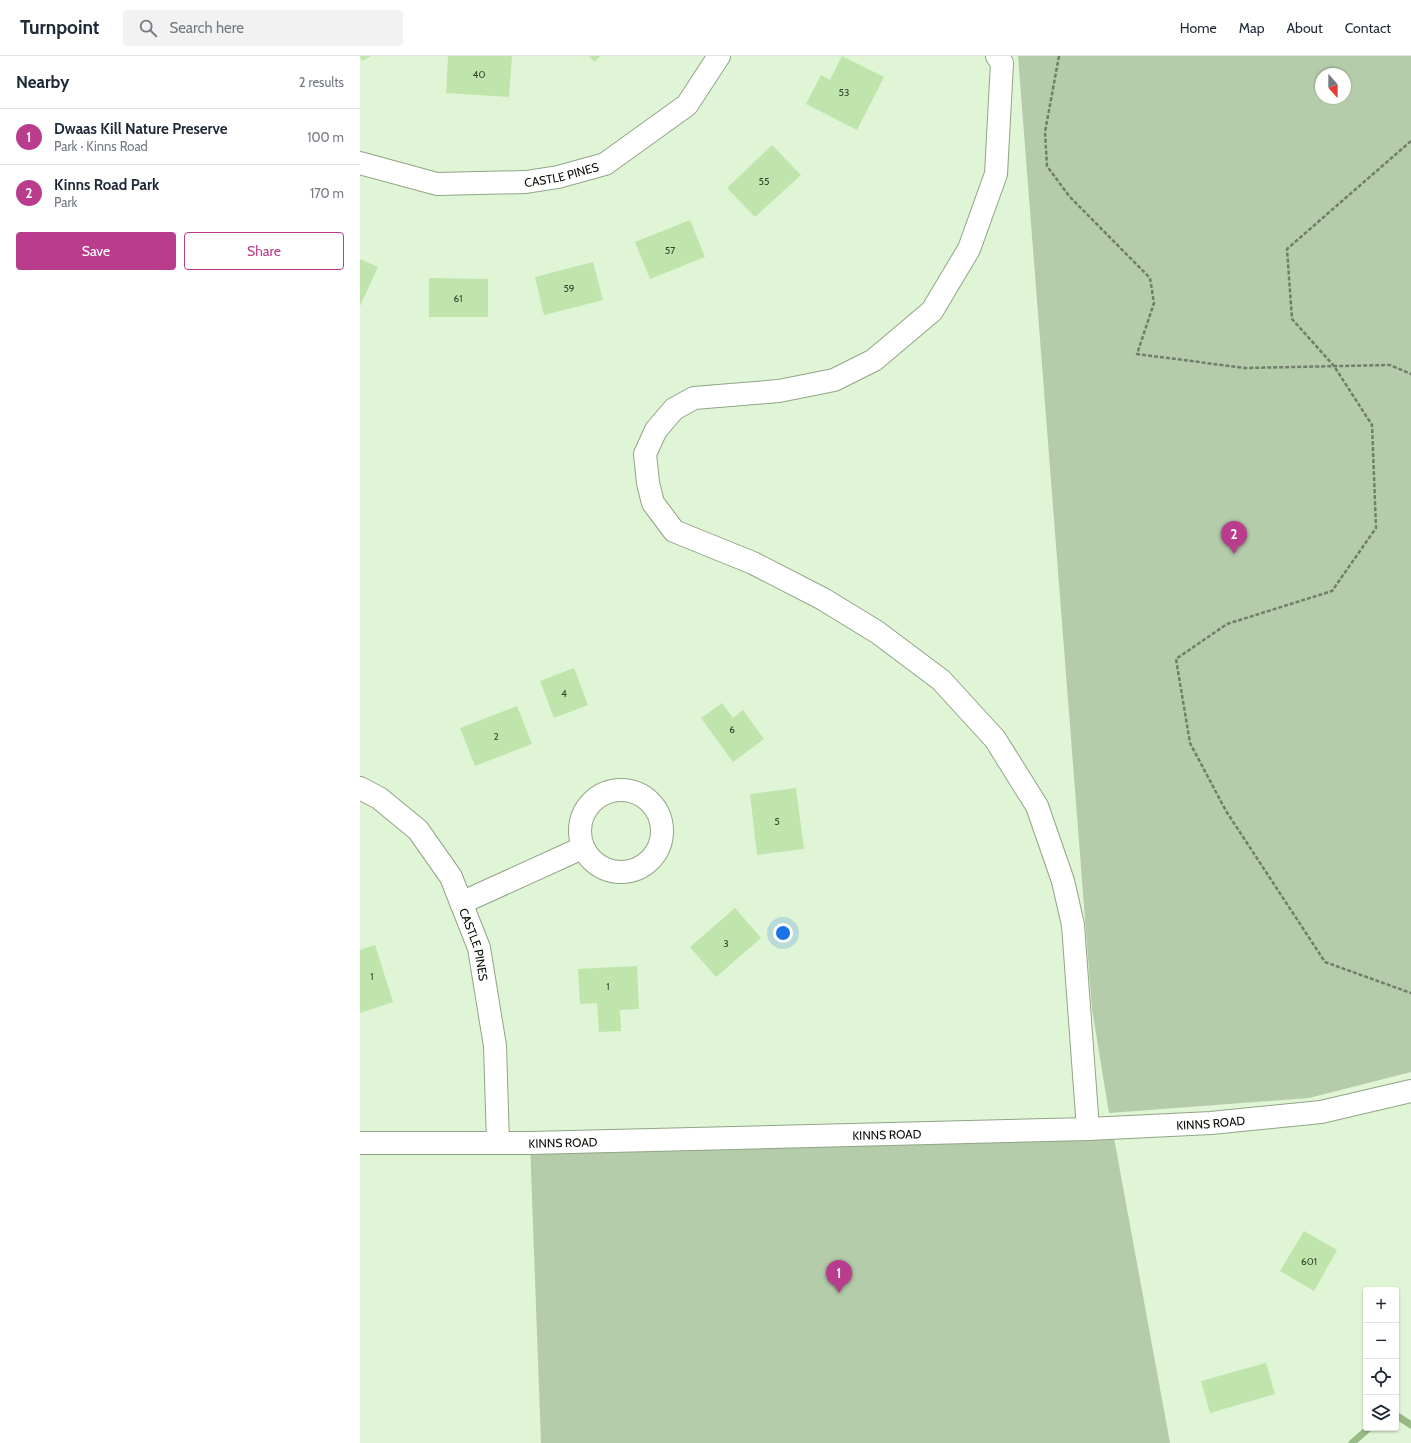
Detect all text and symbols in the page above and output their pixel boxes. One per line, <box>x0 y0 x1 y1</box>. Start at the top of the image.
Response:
search box <box>123 10 403 46</box>
text: Turnpoint <box>20 16 99 39</box>
icon: search <box>137 17 159 39</box>
text: Search here <box>169 19 244 37</box>
text: Home <box>1180 19 1217 37</box>
text: Map <box>1239 19 1264 37</box>
text: About <box>1286 19 1323 37</box>
text: Contact <box>1345 19 1391 37</box>
house number: 40 <box>473 68 485 81</box>
north arrow <box>1315 68 1351 104</box>
text: Nearby <box>16 72 69 92</box>
text: 2 results <box>299 74 344 90</box>
house number: 53 <box>839 86 849 99</box>
text: Dwaas Kill Nature Preserve <box>54 120 228 138</box>
text: 1 <box>27 129 31 145</box>
text: 100 m <box>307 129 344 145</box>
text: Park · Kinns Road <box>54 138 148 154</box>
street label: CASTLE PINES <box>523 159 600 190</box>
house number: 55 <box>759 175 769 188</box>
text: Kinns Road Park <box>54 176 159 194</box>
text: 2 <box>26 185 32 201</box>
text: 170 m <box>310 185 344 201</box>
text: Park <box>54 194 77 210</box>
button: Save <box>16 232 176 270</box>
button: Share <box>184 232 344 270</box>
house number: 57 <box>665 244 675 257</box>
house number: 59 <box>563 282 575 295</box>
house number: 61 <box>454 292 462 305</box>
pin: 2 <box>1221 521 1247 554</box>
house number: 4 <box>561 687 567 700</box>
house number: 6 <box>729 723 735 736</box>
house number: 2 <box>493 730 499 743</box>
house number: 5 <box>774 815 780 828</box>
street label: CASTLE PINES <box>456 906 492 982</box>
your location <box>773 923 793 943</box>
house number: 3 <box>723 937 729 950</box>
house number: 1 <box>370 970 374 983</box>
house number: 1 <box>606 980 610 993</box>
street label: KINNS ROAD <box>1176 1112 1246 1132</box>
street label: KINNS ROAD <box>852 1126 922 1142</box>
street label: KINNS ROAD <box>528 1134 598 1151</box>
house number: 601 <box>1301 1255 1317 1268</box>
pin: 1 <box>826 1260 852 1293</box>
map controls <box>1363 1287 1399 1431</box>
button: + <box>1363 1287 1399 1323</box>
button: − <box>1363 1323 1399 1359</box>
button: locate <box>1363 1359 1399 1395</box>
button: layers <box>1363 1395 1399 1431</box>

